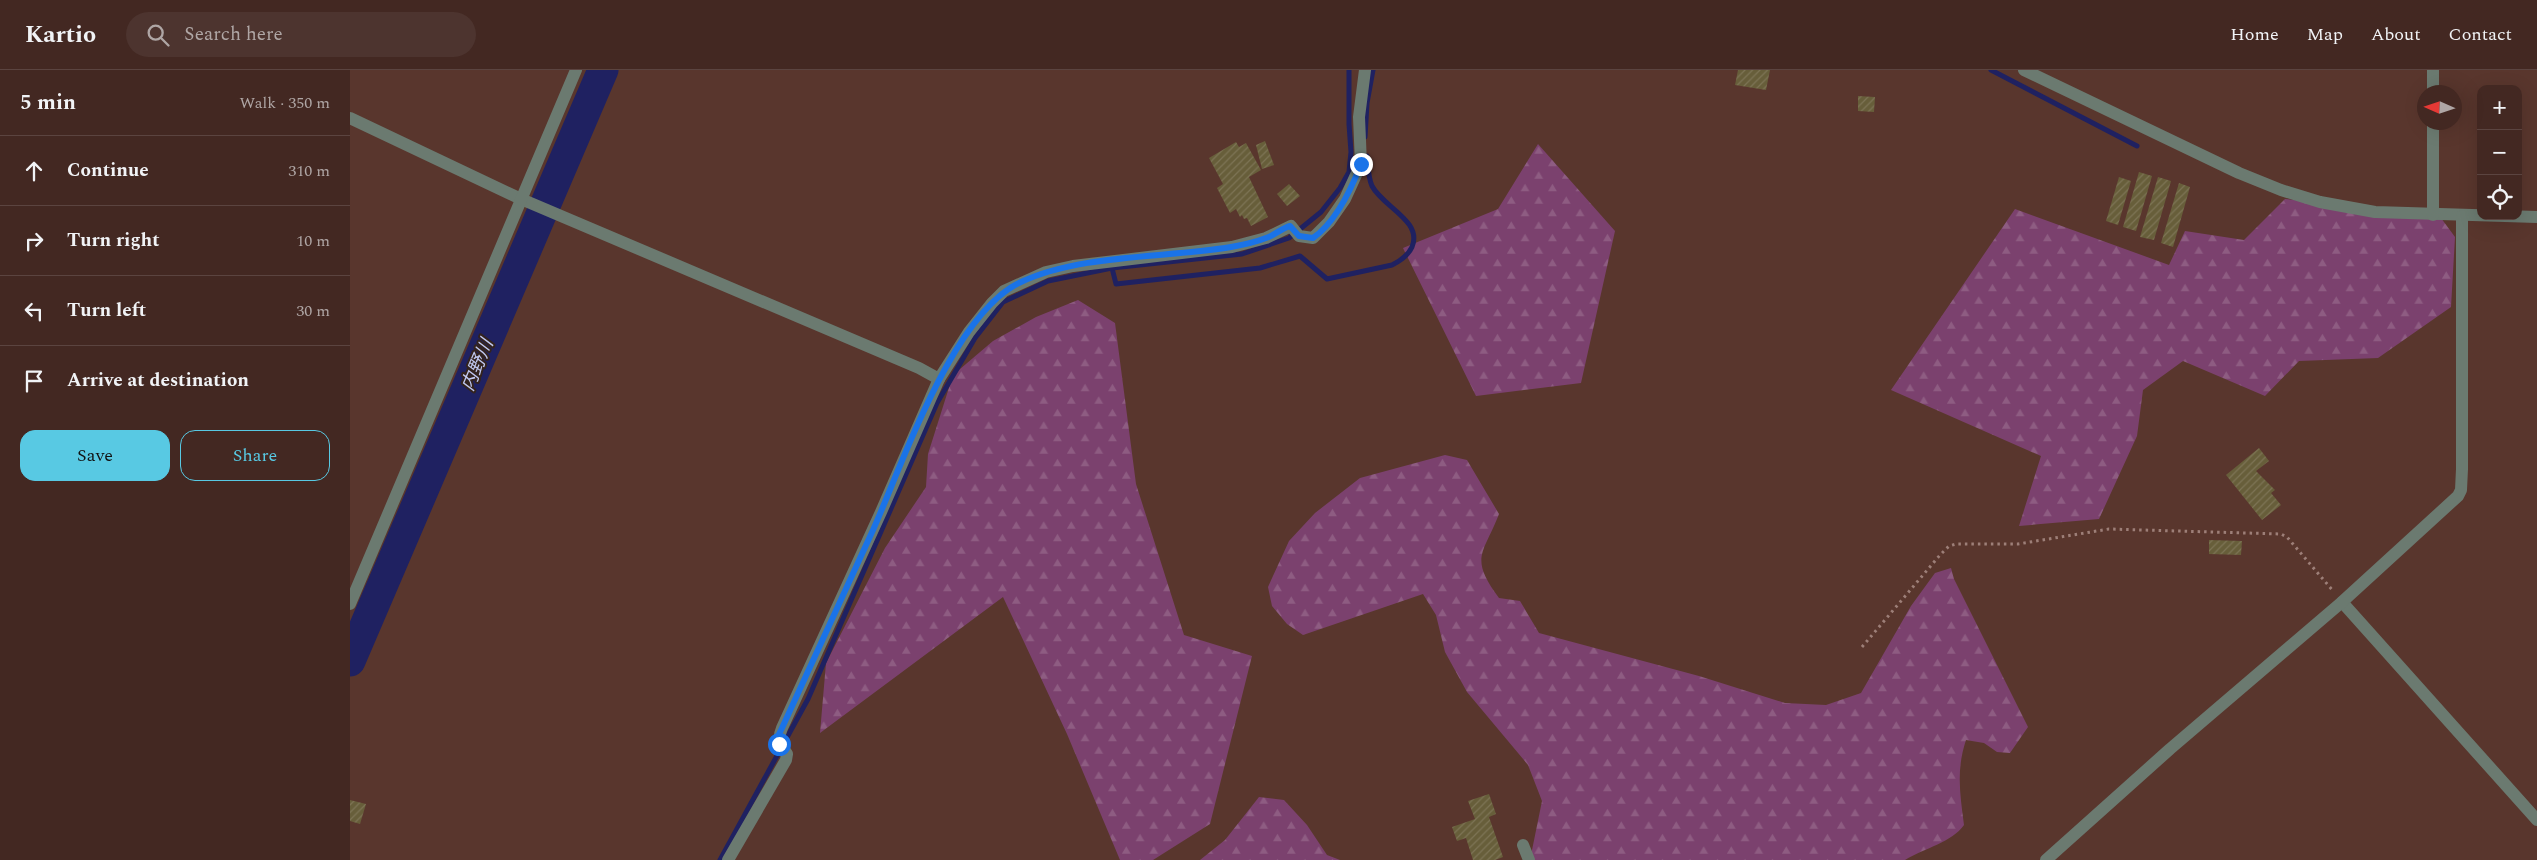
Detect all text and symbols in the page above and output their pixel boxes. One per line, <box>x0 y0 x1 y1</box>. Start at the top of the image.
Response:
search box <box>126 12 476 57</box>
text: Kartio <box>25 17 96 53</box>
text: Search here <box>184 20 283 49</box>
icon: search <box>144 21 172 49</box>
text: Home <box>2230 21 2279 48</box>
text: Map <box>2307 21 2343 48</box>
text: About <box>2371 21 2421 48</box>
text: Contact <box>2449 21 2512 48</box>
north arrow <box>2417 85 2462 130</box>
map controls <box>2477 85 2522 220</box>
button: + <box>2477 85 2522 130</box>
text: 5 min <box>20 87 76 119</box>
text: Walk · 350 m <box>239 91 330 115</box>
button: − <box>2477 130 2522 175</box>
route end <box>1350 153 1373 176</box>
text: Continue <box>67 156 149 185</box>
icon: ahead <box>20 157 48 185</box>
text: 310 m <box>288 159 330 183</box>
button: locate <box>2477 175 2522 220</box>
text: Turn right <box>67 226 160 255</box>
icon: right <box>20 227 48 255</box>
text: 10 m <box>296 229 330 253</box>
text: Turn left <box>67 296 146 325</box>
icon: left <box>20 297 48 325</box>
text: 30 m <box>296 299 330 323</box>
water label: 内野川 <box>454 333 501 395</box>
text: Arrive at destination <box>67 366 249 395</box>
icon: arrive <box>20 367 48 395</box>
button: Save <box>20 430 170 481</box>
button: Share <box>180 430 330 481</box>
route start <box>768 733 791 756</box>

